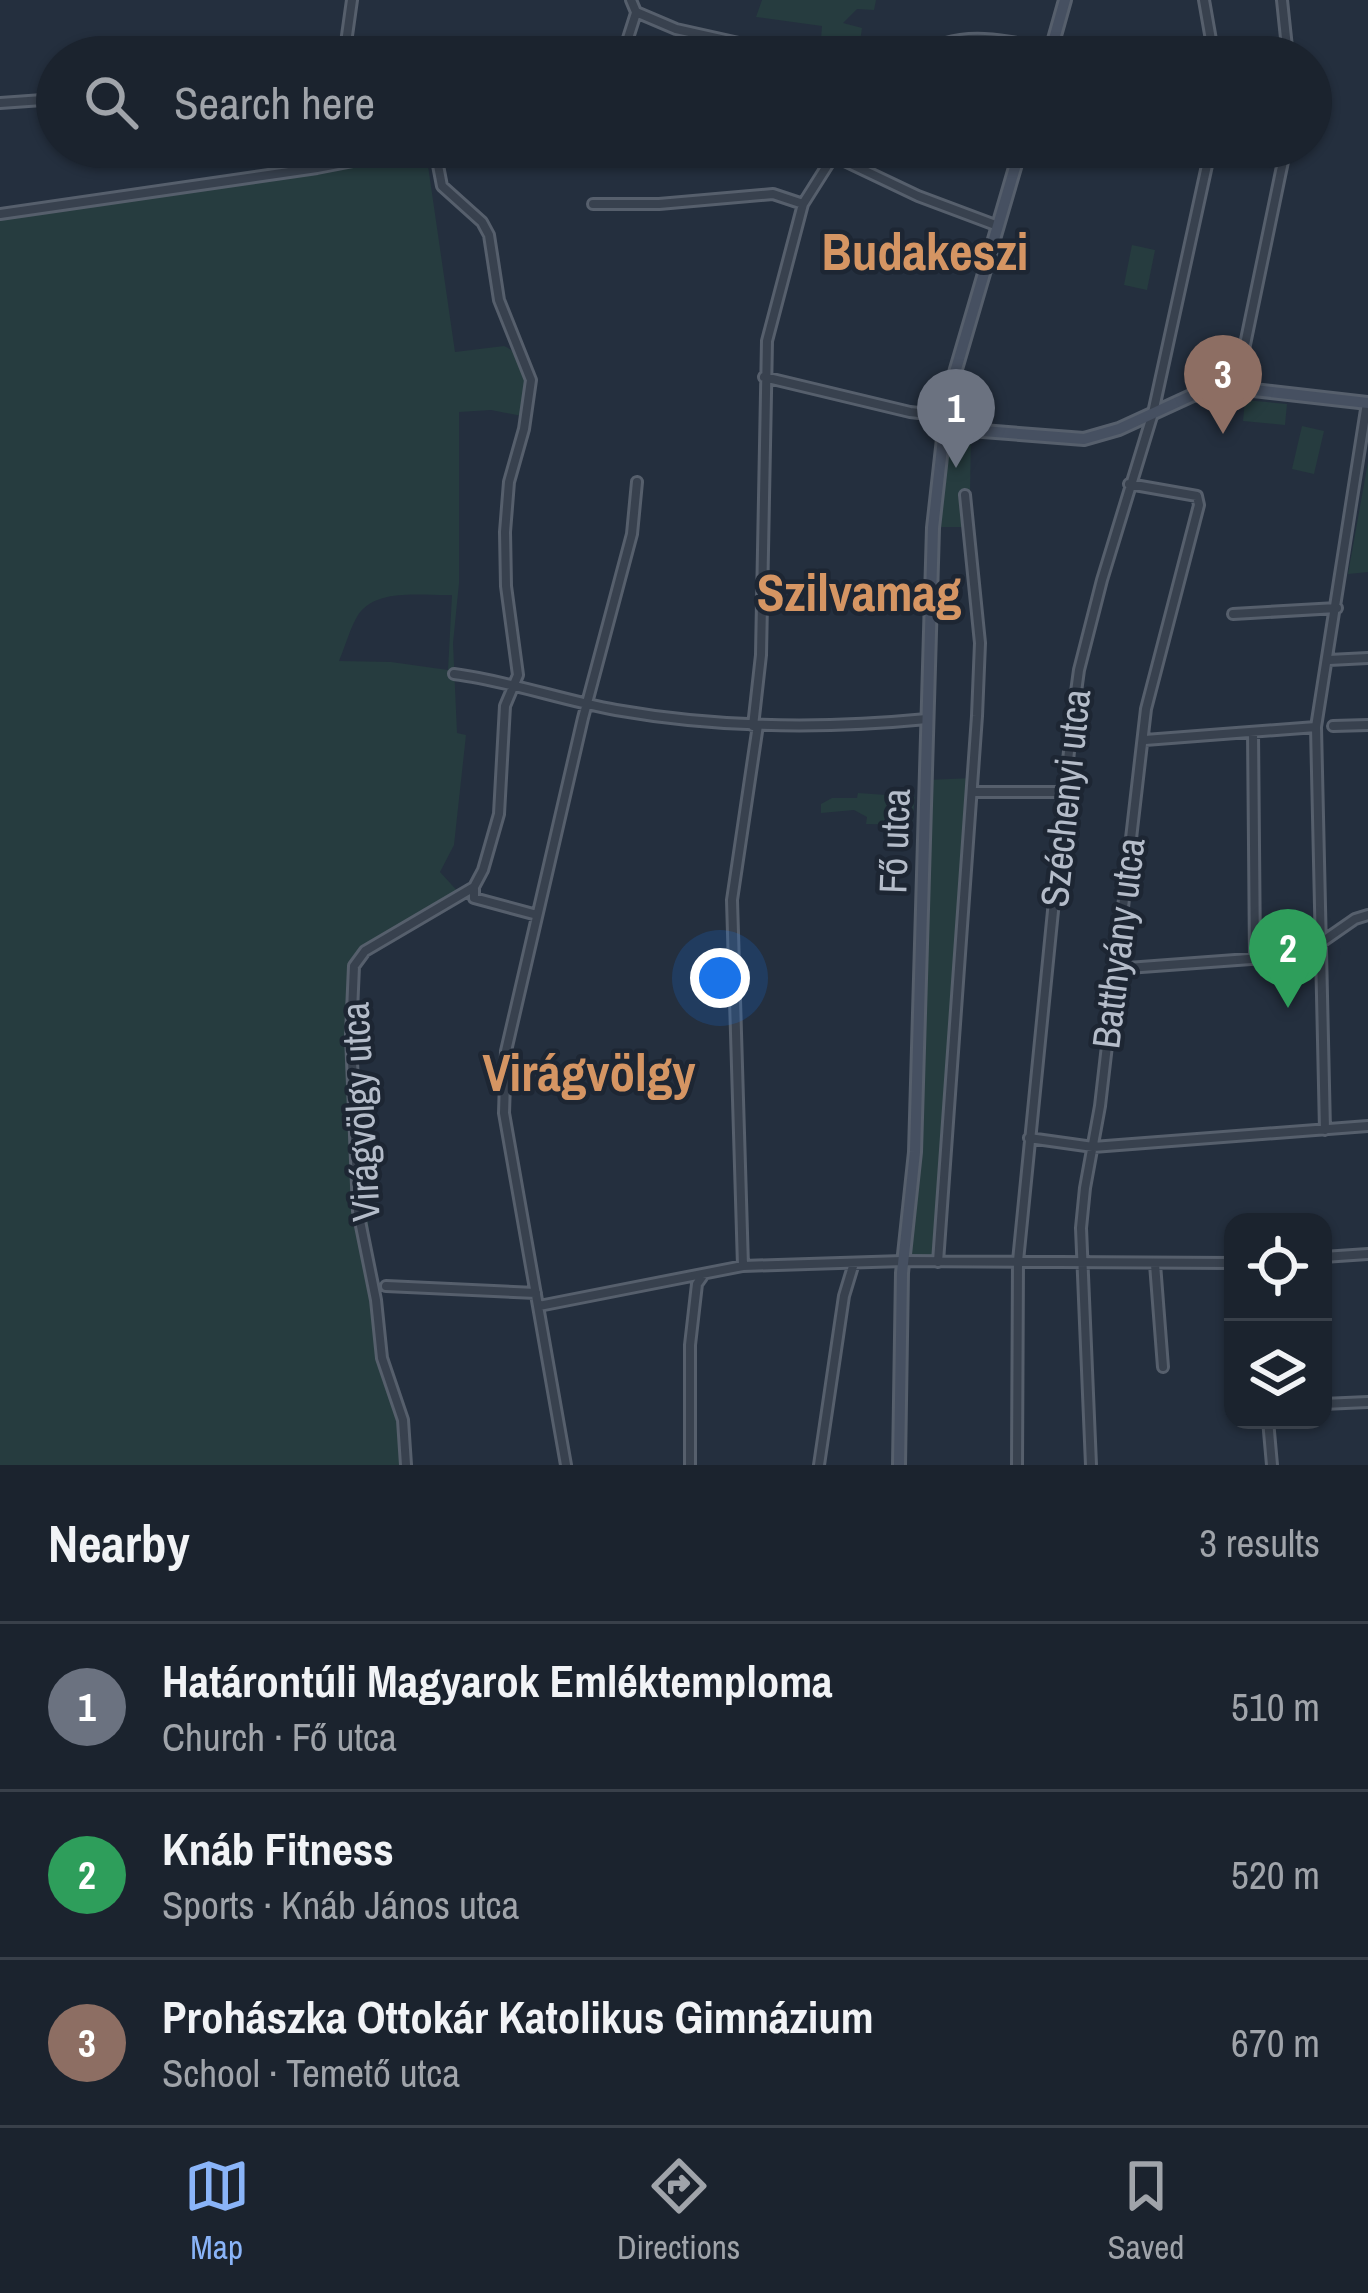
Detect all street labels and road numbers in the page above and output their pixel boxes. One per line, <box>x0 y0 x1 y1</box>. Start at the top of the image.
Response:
street label: Széchenyi utca <box>1028 686 1102 909</box>
street label: Fő utca <box>866 787 922 894</box>
street label: Batthyány utca <box>1079 835 1157 1051</box>
street label: Virágvölgy utca <box>328 1001 392 1223</box>

